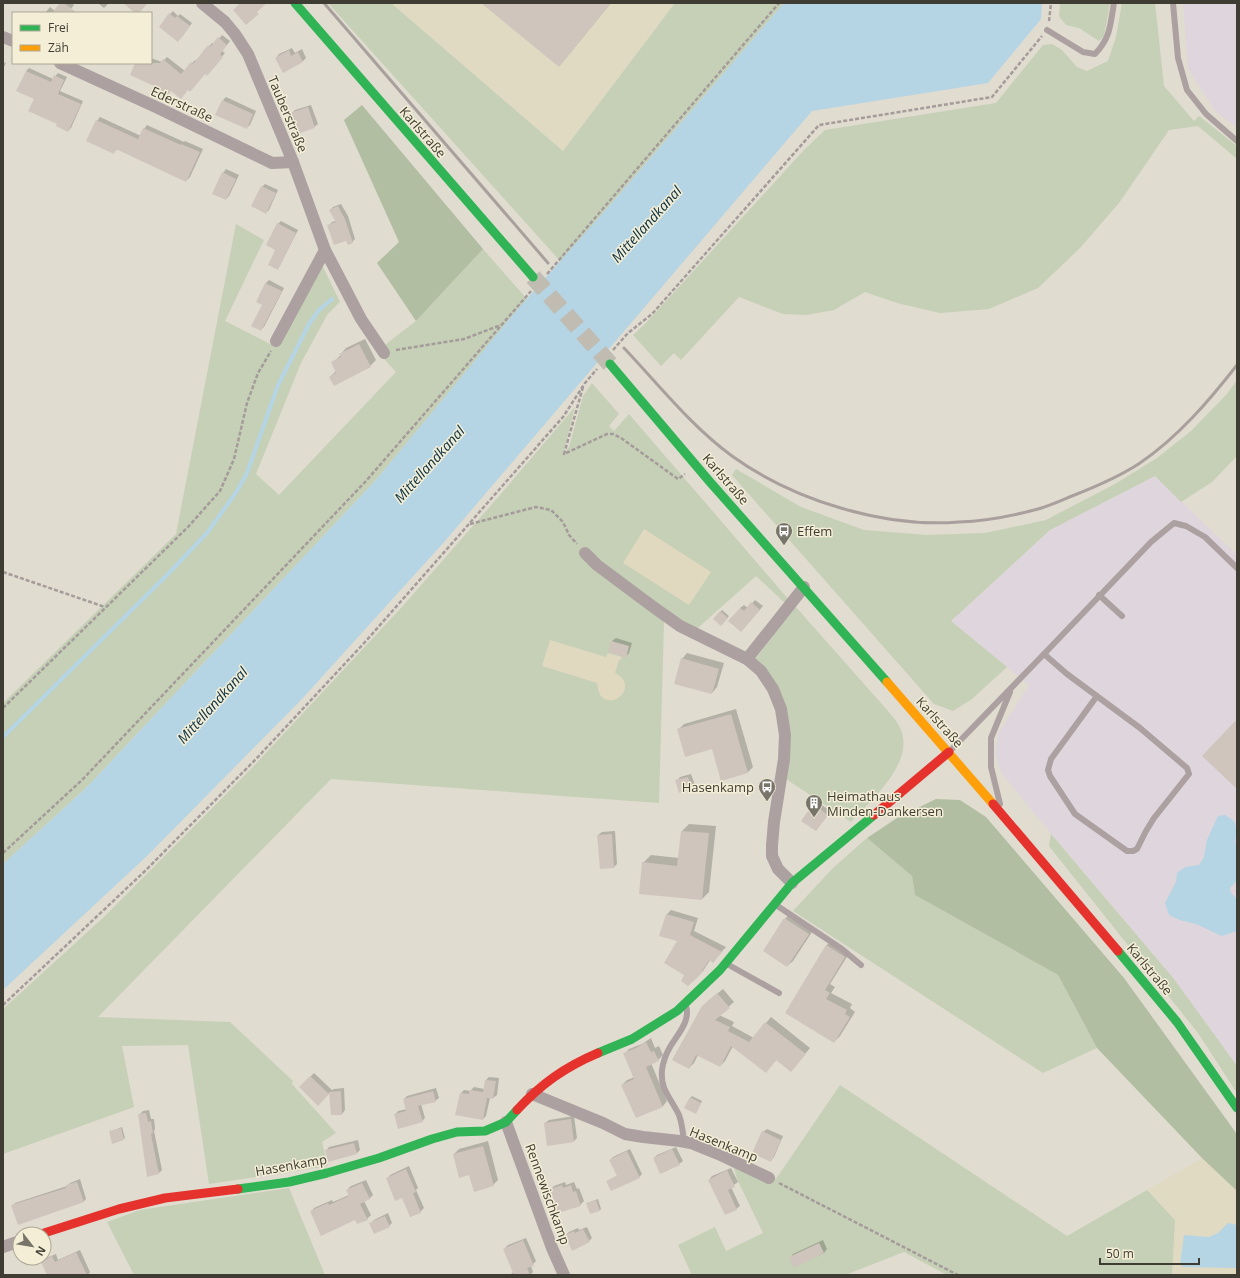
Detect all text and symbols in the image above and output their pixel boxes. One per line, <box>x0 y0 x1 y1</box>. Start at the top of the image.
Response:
legend <box>12 12 152 64</box>
text: Frei <box>48 19 69 36</box>
text: Zäh <box>48 39 69 56</box>
street label: Tauberstraße <box>264 73 312 155</box>
street label: Ederstraße <box>148 82 216 126</box>
street label: Karlstraße <box>396 102 450 162</box>
water label: Mittellandkanal <box>607 181 686 266</box>
water label: Mittellandkanal <box>390 421 469 506</box>
street label: Karlstraße <box>699 449 753 509</box>
bus stop icon: Effem <box>774 521 794 546</box>
place label: Effem <box>797 522 832 540</box>
water label: Mittellandkanal <box>173 662 252 747</box>
street label: Karlstraße <box>912 693 968 751</box>
bus stop icon: Hasenkamp <box>757 777 777 802</box>
place label: Hasenkamp <box>682 778 754 796</box>
place label: Heimathaus Minden-Dankersen <box>827 787 943 820</box>
building icon: Heimathaus Minden-Dankersen <box>804 793 824 818</box>
street label: Karlstraße <box>1123 939 1177 999</box>
street label: Hasenkamp <box>687 1122 761 1166</box>
street label: Rennewischkamp <box>521 1141 575 1247</box>
street label: Hasenkamp <box>254 1150 328 1180</box>
north arrow <box>12 1226 52 1266</box>
scale bar <box>1100 1240 1199 1266</box>
text: N <box>32 1244 50 1259</box>
text: 50 m <box>1106 1245 1134 1262</box>

